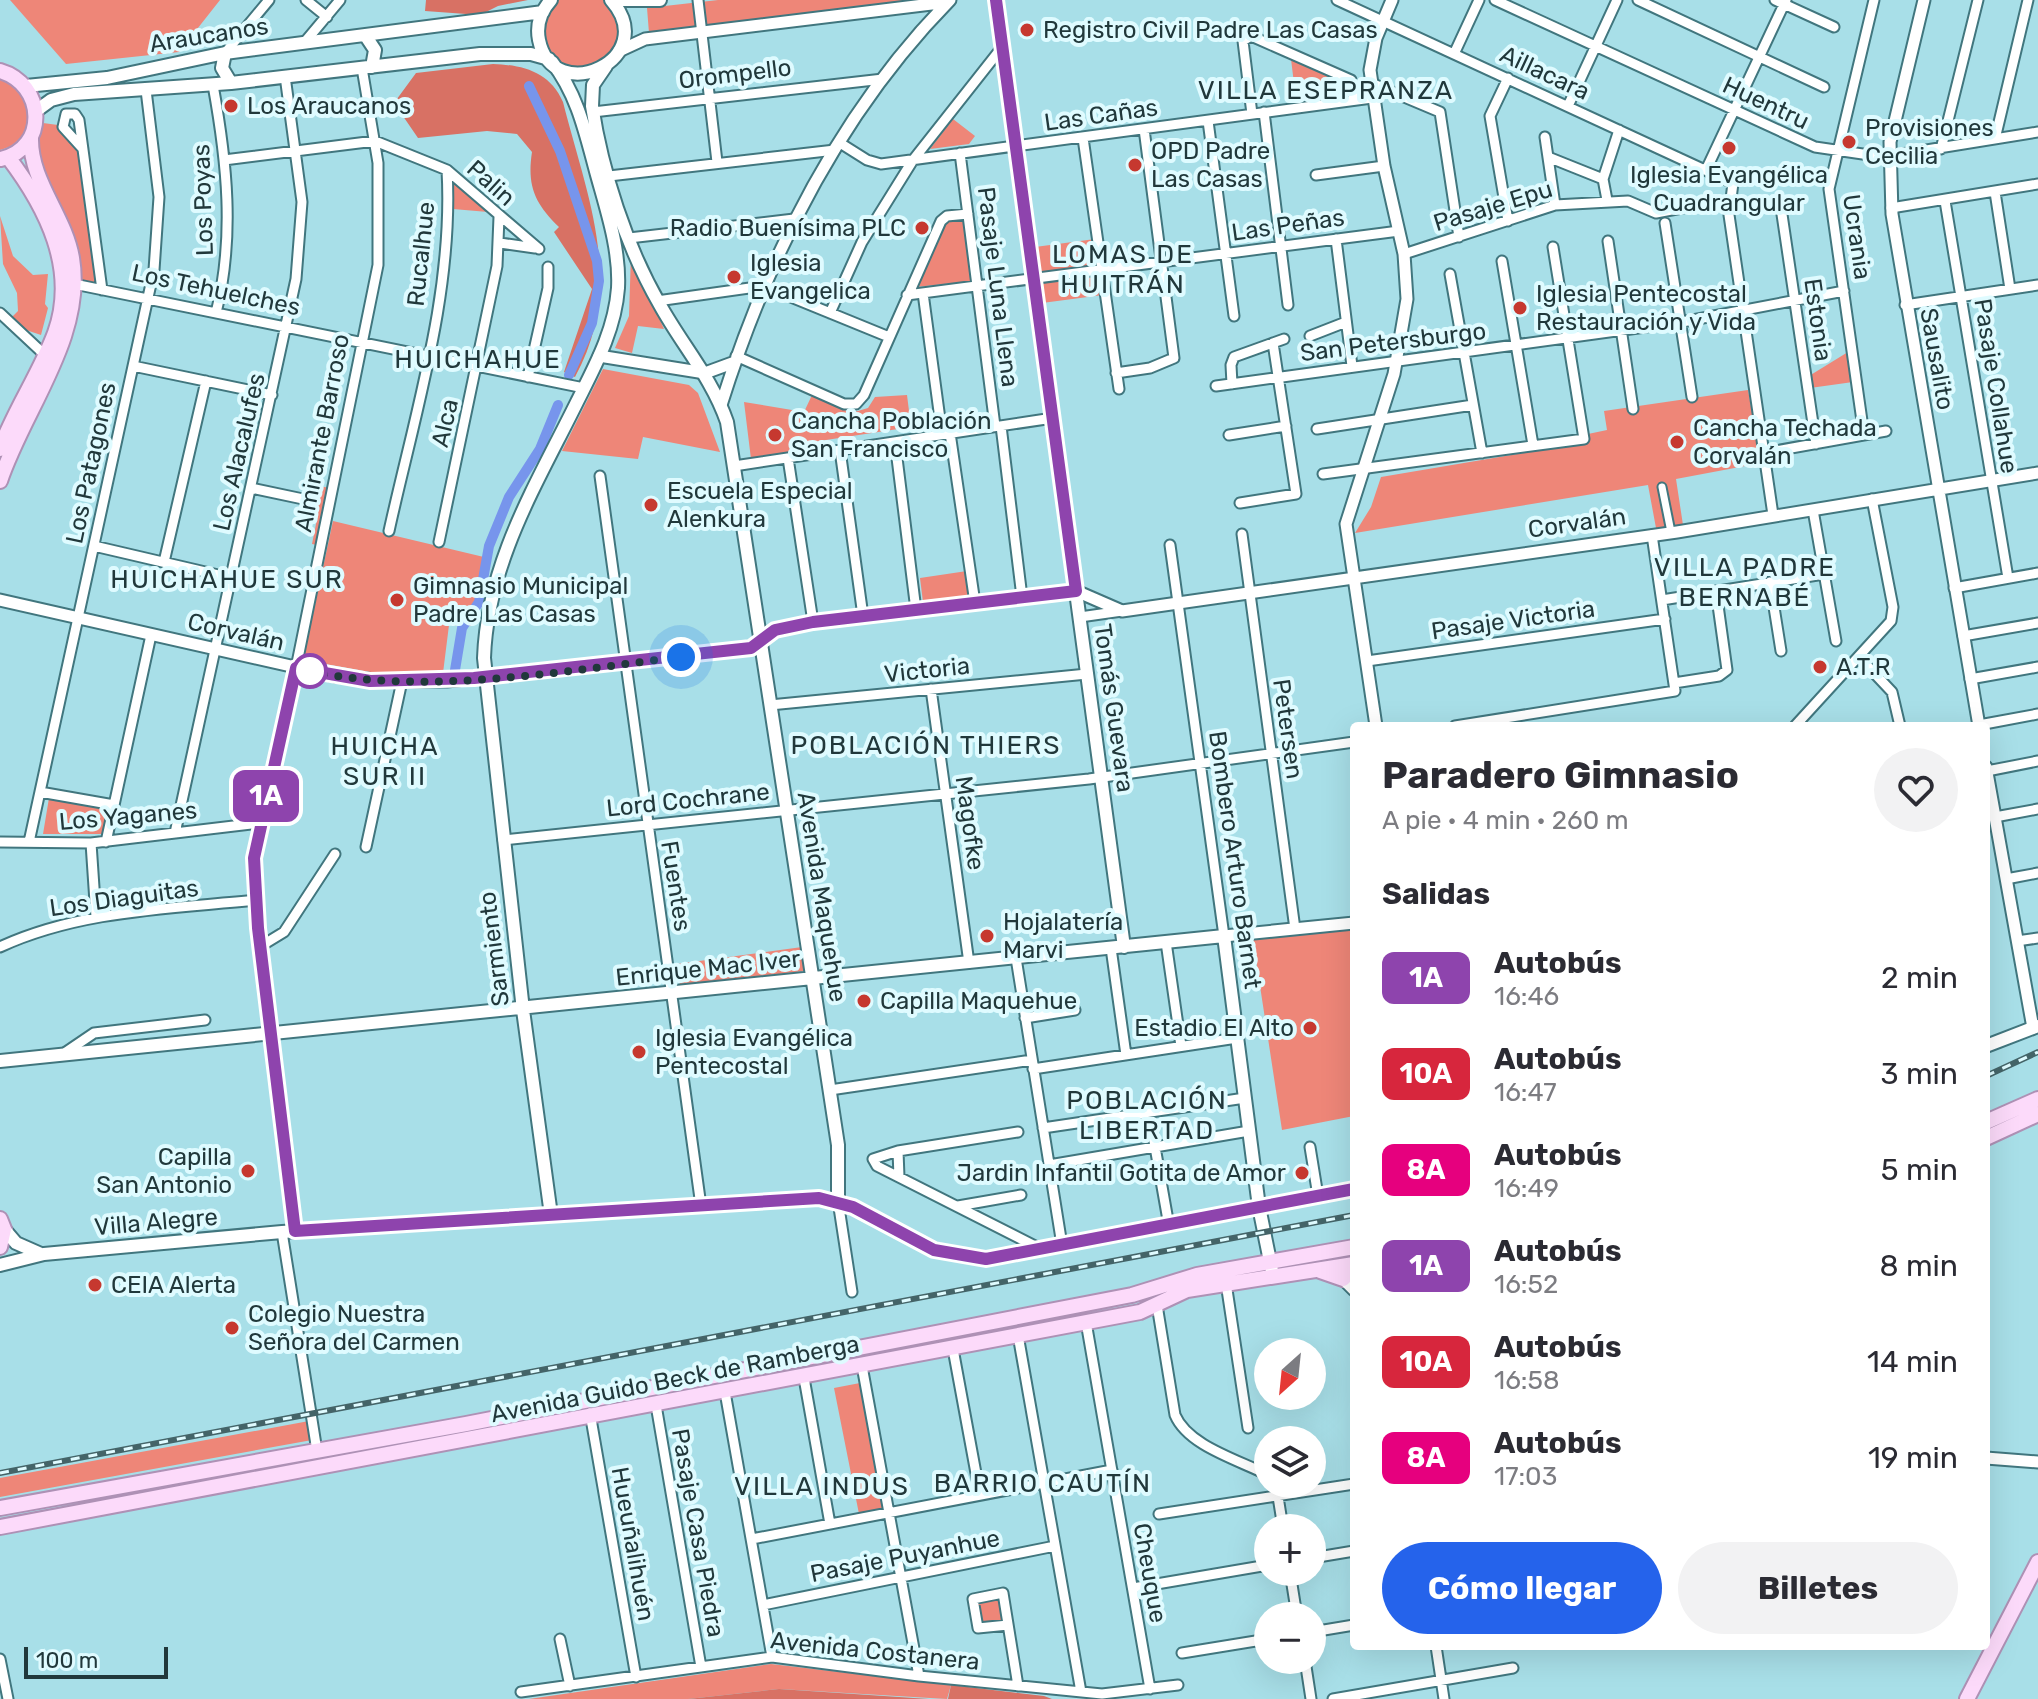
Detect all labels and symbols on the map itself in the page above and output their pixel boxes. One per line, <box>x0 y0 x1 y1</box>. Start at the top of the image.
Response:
street label: Araucanos <box>148 12 270 58</box>
place label: Registro Civil Padre Las Casas <box>1043 16 1378 44</box>
marker: Registro Civil Padre Las Casas <box>1018 21 1036 39</box>
street label: Aillacara <box>1496 40 1594 106</box>
street label: Orompello <box>677 53 793 95</box>
street label: Huentru <box>1718 71 1814 135</box>
district label: VILLA ESEPRANZA <box>1198 75 1454 106</box>
place label: Los Araucanos <box>247 92 411 120</box>
street label: Las Cañas <box>1043 93 1159 137</box>
marker: Los Araucanos <box>222 97 240 115</box>
place label: Provisiones Cecilia <box>1865 114 1994 170</box>
marker: Provisiones Cecilia <box>1840 133 1858 151</box>
place label: OPD Padre Las Casas <box>1151 137 1270 193</box>
marker: Iglesia Evangélica Cuadrangular <box>1720 139 1738 157</box>
street label: Los Poyas <box>187 144 219 256</box>
street label: Palin <box>461 154 521 212</box>
marker: OPD Padre Las Casas <box>1126 156 1144 174</box>
place label: Iglesia Evangélica Cuadrangular <box>1630 161 1828 217</box>
street label: Pasaje Epu <box>1430 175 1556 237</box>
street label: Pasaje Luna Llena <box>972 185 1024 389</box>
street label: Ucrania <box>1837 193 1877 281</box>
street label: Rucalhue <box>402 200 440 308</box>
street label: Las Peñas <box>1230 203 1346 247</box>
place label: Radio Buenísima PLC <box>670 214 906 242</box>
marker: Radio Buenísima PLC <box>913 219 931 237</box>
district label: LOMAS DE HUITRÁN <box>1052 239 1194 300</box>
place label: Iglesia Evangelica <box>750 249 871 305</box>
street label: Los Tehuelches <box>129 258 303 322</box>
marker: Iglesia Evangelica <box>725 268 743 286</box>
street label: Estonia <box>1798 277 1838 363</box>
place label: Iglesia Pentecostal Restauración y Vida <box>1536 280 1756 336</box>
street label: Pasaje Collahue <box>1968 297 2024 475</box>
marker: Iglesia Pentecostal Restauración y Vida <box>1511 299 1529 317</box>
street label: Sausalito <box>1914 306 1960 412</box>
street label: San Petersburgo <box>1298 317 1488 367</box>
street label: Almirante Barroso <box>289 331 355 535</box>
district label: HUICHAHUE <box>394 344 562 375</box>
street label: Los Alacalufes <box>207 370 271 534</box>
street label: Los Patagones <box>60 380 122 546</box>
street label: Alca <box>426 396 464 450</box>
place label: Cancha Población San Francisco <box>791 407 992 463</box>
place label: Cancha Techada Corvalán <box>1693 414 1877 470</box>
marker: Cancha Población San Francisco <box>766 426 784 444</box>
marker: Cancha Techada Corvalán <box>1668 433 1686 451</box>
place label: Escuela Especial Alenkura <box>667 477 853 533</box>
marker: Escuela Especial Alenkura <box>642 496 660 514</box>
street label: Corvalán <box>1526 502 1628 544</box>
district label: VILLA PADRE BERNABÉ <box>1654 552 1836 613</box>
district label: HUICHAHUE SUR <box>110 564 344 595</box>
place label: Gimnasio Municipal Padre Las Casas <box>413 572 628 628</box>
marker: Gimnasio Municipal Padre Las Casas <box>388 591 406 609</box>
street label: Pasaje Victoria <box>1429 595 1597 645</box>
street label: Corvalán <box>185 607 287 657</box>
street label: Tomás Guevara <box>1088 622 1140 794</box>
your location <box>661 637 701 677</box>
street label: Victoria <box>883 652 971 688</box>
place label: A.T.R <box>1836 653 1891 681</box>
unlabelled marker <box>293 654 327 688</box>
marker: A.T.R <box>1811 658 1829 676</box>
street label: Petersen <box>1267 677 1309 781</box>
street label: Bombero Arturo Barnet <box>1203 729 1267 991</box>
district label: POBLACIÓN THIERS <box>791 730 1061 761</box>
district label: HUICHA SUR II <box>330 731 440 792</box>
line badge: 1A <box>230 770 302 822</box>
street label: Magofke <box>950 774 990 872</box>
street label: Lord Cochrane <box>605 778 771 822</box>
street label: Avenida Maquehue <box>792 790 852 1004</box>
street label: Los Yaganes <box>58 796 198 836</box>
street label: Fuentes <box>655 839 697 933</box>
street label: Los Diaguitas <box>48 874 200 922</box>
street label: Sarmiento <box>473 890 515 1008</box>
place label: Hojalatería Marvi <box>1003 908 1123 964</box>
marker: Hojalatería Marvi <box>978 927 996 945</box>
street label: Enrique Mac Iver <box>614 944 802 992</box>
place label: Capilla Maquehue <box>880 987 1077 1015</box>
marker: Capilla Maquehue <box>855 992 873 1010</box>
place label: Estadio El Alto <box>1134 1014 1294 1042</box>
marker: Estadio El Alto <box>1301 1019 1319 1037</box>
place label: Iglesia Evangélica Pentecostal <box>655 1024 853 1080</box>
marker: Iglesia Evangélica Pentecostal <box>630 1043 648 1061</box>
district label: POBLACIÓN LIBERTAD <box>1066 1085 1228 1146</box>
place label: Capilla San Antonio <box>96 1143 232 1199</box>
place label: Jardin Infantil Gotita de Amor <box>957 1159 1286 1187</box>
marker: Capilla San Antonio <box>239 1162 257 1180</box>
marker: Jardin Infantil Gotita de Amor <box>1293 1164 1311 1182</box>
street label: Villa Alegre <box>93 1203 219 1241</box>
place label: CEIA Alerta <box>111 1271 236 1299</box>
marker: CEIA Alerta <box>86 1276 104 1294</box>
place label: Colegio Nuestra Señora del Carmen <box>248 1300 460 1356</box>
marker: Colegio Nuestra Señora del Carmen <box>223 1319 241 1337</box>
street label: Avenida Guido Beck de Ramberga <box>488 1330 862 1428</box>
north arrow <box>1254 1338 1326 1410</box>
street label: Pasaje Casa Piedra <box>666 1427 730 1639</box>
street label: Hueuñalihuén <box>606 1465 660 1623</box>
district label: BARRIO CAUTÍN <box>934 1468 1152 1499</box>
district label: VILLA INDUS <box>734 1471 910 1502</box>
street label: Cheuque <box>1127 1521 1173 1625</box>
street label: Pasaje Puyanhue <box>808 1524 1002 1588</box>
street label: Avenida Costanera <box>769 1626 981 1676</box>
scale bar <box>24 1643 168 1679</box>

